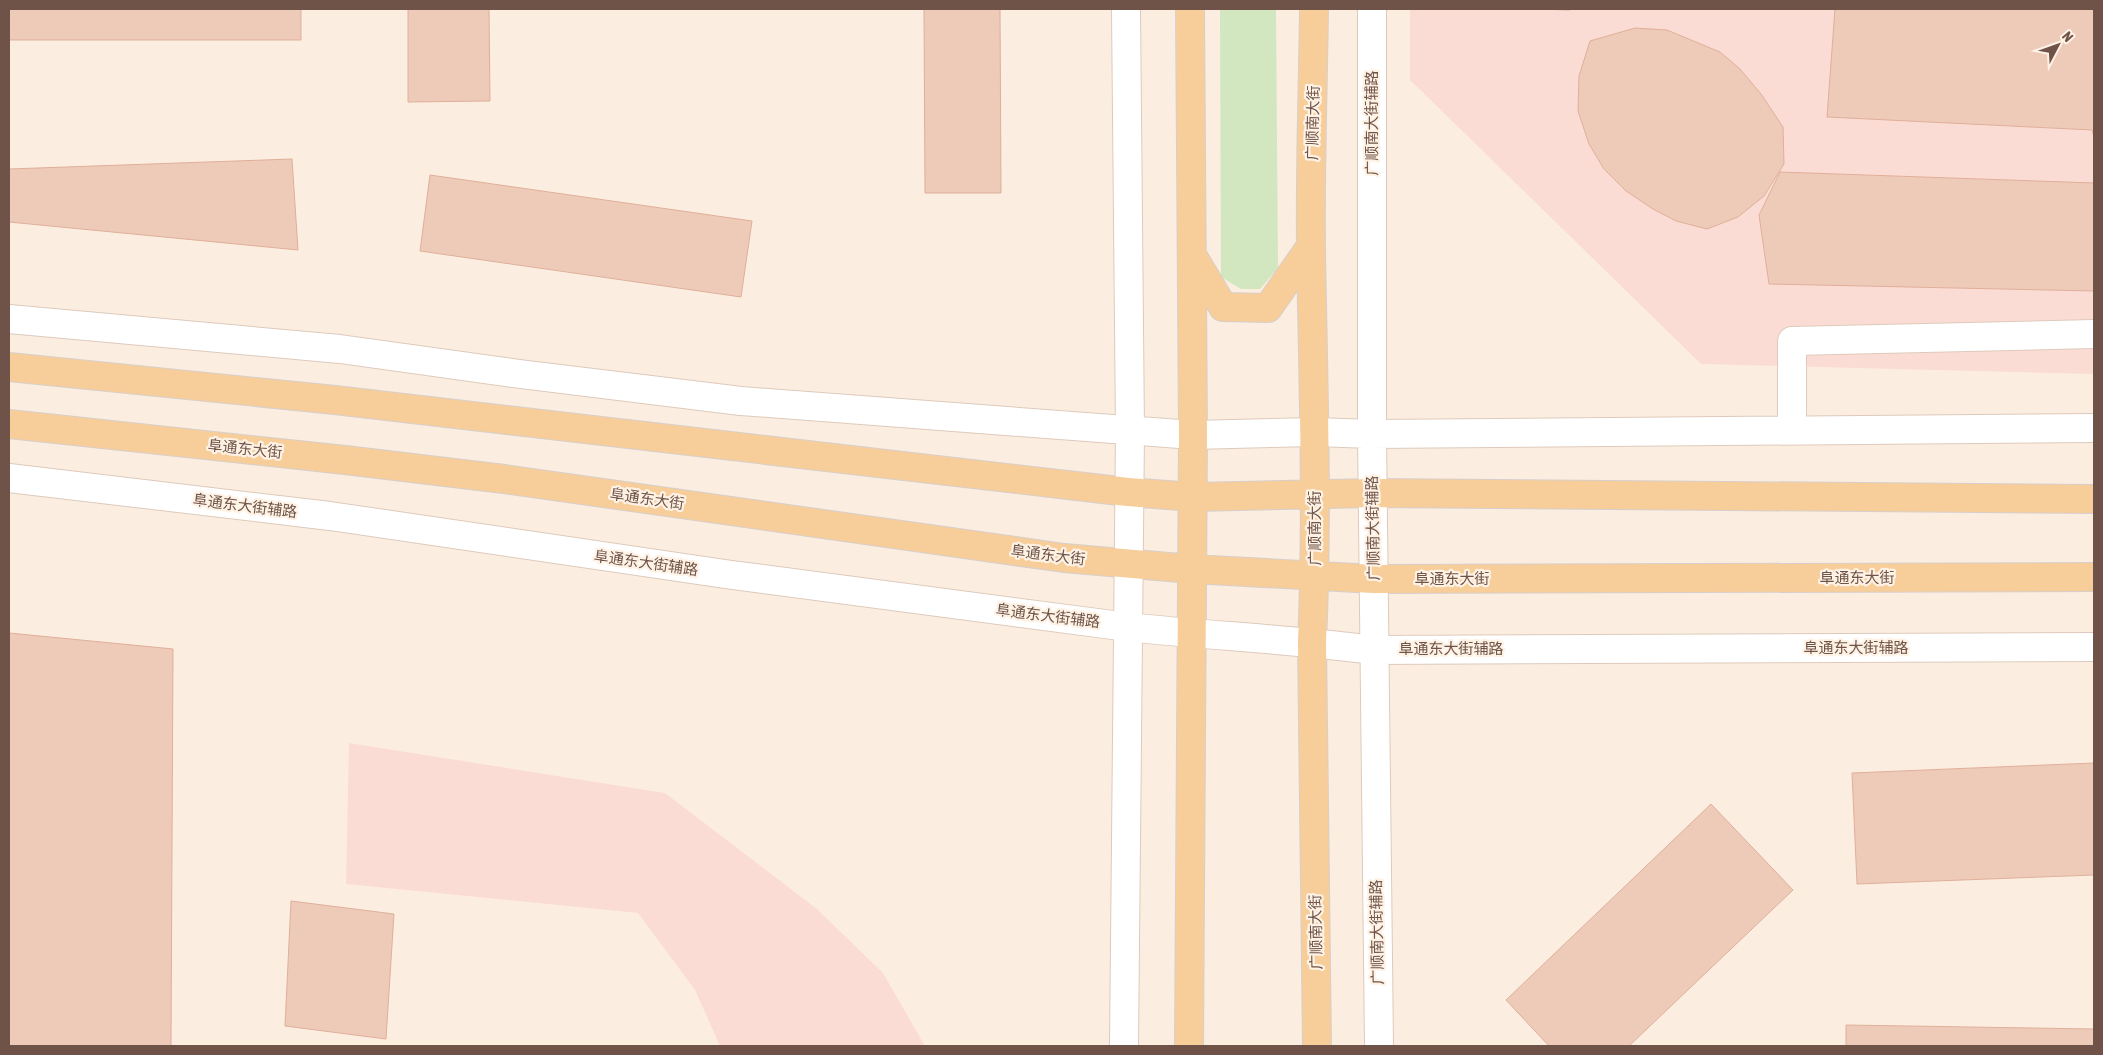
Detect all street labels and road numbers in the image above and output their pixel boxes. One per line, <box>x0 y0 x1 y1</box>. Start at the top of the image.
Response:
street label: 广顺南大街辅路 <box>1363 70 1380 176</box>
street label: 广顺南大街 <box>1303 85 1322 161</box>
street label: 阜通东大街 <box>207 436 283 461</box>
street label: 广顺南大街辅路 <box>1363 475 1382 581</box>
street label: 阜通东大街 <box>609 485 685 512</box>
street label: 广顺南大街 <box>1306 490 1323 566</box>
street label: 阜通东大街辅路 <box>192 491 298 520</box>
street label: 阜通东大街 <box>1010 541 1086 568</box>
street label: 阜通东大街辅路 <box>593 547 699 578</box>
street label: 阜通东大街 <box>1819 569 1895 586</box>
street label: 阜通东大街 <box>1414 570 1490 587</box>
street label: 阜通东大街辅路 <box>995 601 1101 630</box>
street label: 阜通东大街辅路 <box>1803 639 1909 656</box>
street label: 阜通东大街辅路 <box>1398 640 1504 657</box>
street label: 广顺南大街辅路 <box>1367 879 1386 985</box>
street label: 广顺南大街 <box>1306 894 1325 970</box>

